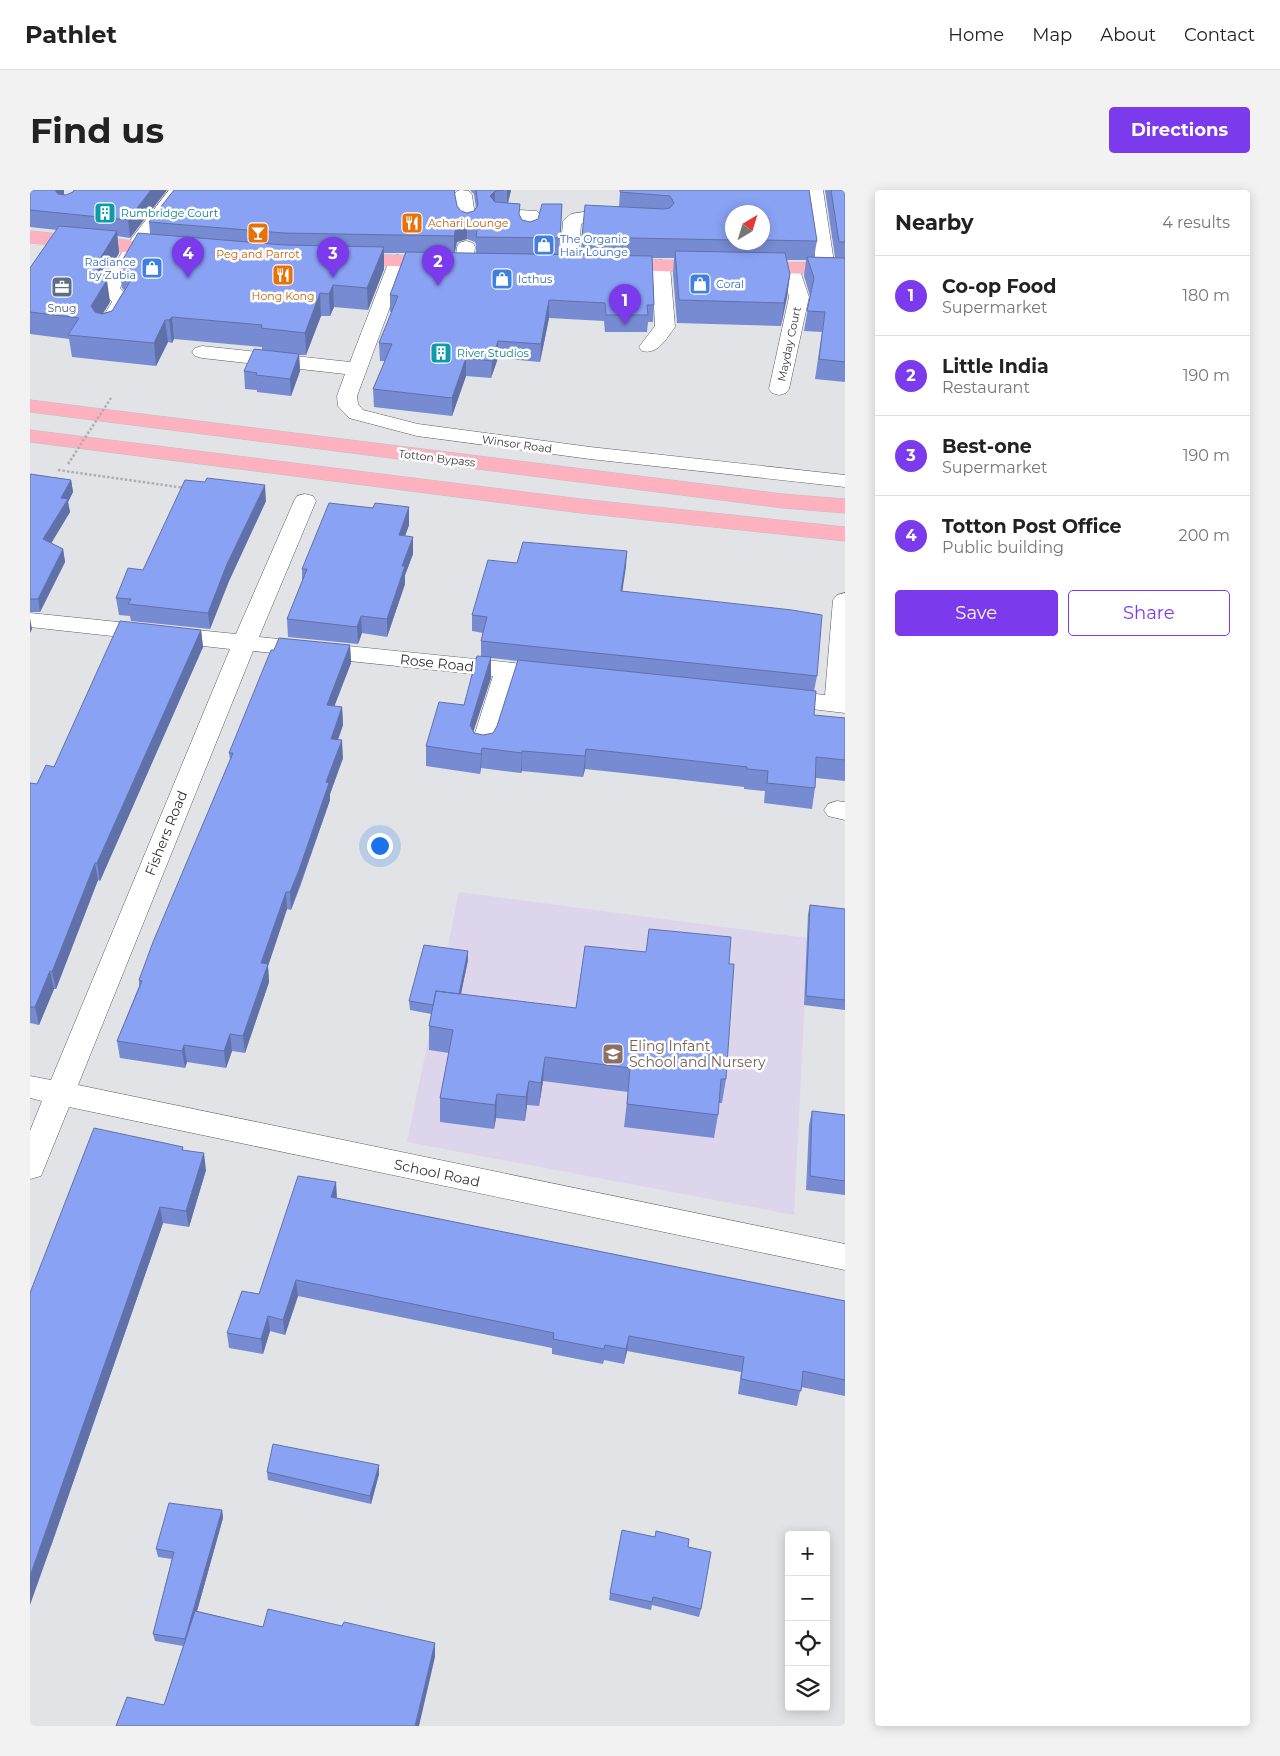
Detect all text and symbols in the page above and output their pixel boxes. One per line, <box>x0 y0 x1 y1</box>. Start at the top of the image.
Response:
text: Pathlet <box>25 20 117 49</box>
text: Home <box>948 24 1004 46</box>
text: Map <box>1032 24 1072 46</box>
text: About <box>1100 24 1156 46</box>
text: Contact <box>1184 24 1255 46</box>
button: Directions <box>1109 107 1250 153</box>
text: Find us <box>30 109 164 152</box>
building icon: Rumbridge Court <box>93 201 117 225</box>
north arrow <box>725 205 770 250</box>
place label: Rumbridge Court <box>121 206 219 220</box>
text: Nearby <box>895 210 974 235</box>
restaurant icon: Achari Lounge <box>400 211 424 235</box>
text: 4 results <box>1162 213 1230 232</box>
place label: Achari Lounge <box>428 216 509 230</box>
bar icon: Peg and Parrot <box>246 221 270 245</box>
place label: The Organic Hair Lounge <box>560 232 628 259</box>
shop icon: The Organic Hair Lounge <box>532 233 556 257</box>
pin: 4 <box>172 237 204 278</box>
pin: 3 <box>317 237 349 278</box>
pin: 2 <box>422 245 454 286</box>
place label: Peg and Parrot <box>216 247 300 261</box>
place label: Radiance by Zubia <box>85 255 136 282</box>
shop icon: Radiance by Zubia <box>140 256 164 280</box>
restaurant icon: Hong Kong <box>271 263 295 287</box>
shop icon: Icthus <box>490 267 514 291</box>
place label: Icthus <box>518 272 553 286</box>
shop icon: Coral <box>688 272 712 296</box>
office icon: Snug <box>50 275 74 299</box>
text: Co-op Food <box>942 275 1056 298</box>
place label: Coral <box>716 277 744 291</box>
pin: 1 <box>609 284 641 325</box>
text: 1 <box>908 286 914 305</box>
text: 180 m <box>1182 286 1230 305</box>
place label: Hong Kong <box>251 289 315 303</box>
text: Supermarket <box>942 298 1048 317</box>
place label: Snug <box>47 301 77 315</box>
street label: Mayday Court <box>774 305 804 383</box>
building icon: River Studios <box>429 341 453 365</box>
place label: River Studios <box>457 346 530 360</box>
text: Little India <box>942 355 1049 378</box>
text: 2 <box>906 366 916 385</box>
text: 190 m <box>1183 366 1230 385</box>
text: Restaurant <box>942 378 1030 397</box>
street label: Winsor Road <box>481 432 553 456</box>
text: Best-one <box>942 435 1032 458</box>
street label: Totton Bypass <box>398 446 477 470</box>
text: 3 <box>906 446 916 465</box>
text: 190 m <box>1183 446 1230 465</box>
text: Supermarket <box>942 458 1048 477</box>
text: Totton Post Office <box>942 515 1122 538</box>
text: 4 <box>905 526 917 545</box>
text: 200 m <box>1179 526 1230 545</box>
text: Public building <box>942 538 1064 557</box>
button: Save <box>895 590 1058 636</box>
button: Share <box>1068 590 1230 636</box>
street label: Rose Road <box>399 650 475 676</box>
street label: Fishers Road <box>141 788 191 878</box>
your location <box>367 833 393 859</box>
place label: Eling Infant School and Nursery <box>629 1037 766 1071</box>
school or university icon: Eling Infant School and Nursery <box>601 1042 625 1066</box>
street label: School Road <box>392 1155 482 1191</box>
map controls <box>785 1531 830 1711</box>
button: + <box>785 1531 830 1576</box>
button: − <box>785 1576 830 1621</box>
button: locate <box>785 1621 830 1666</box>
button: layers <box>785 1666 830 1711</box>

